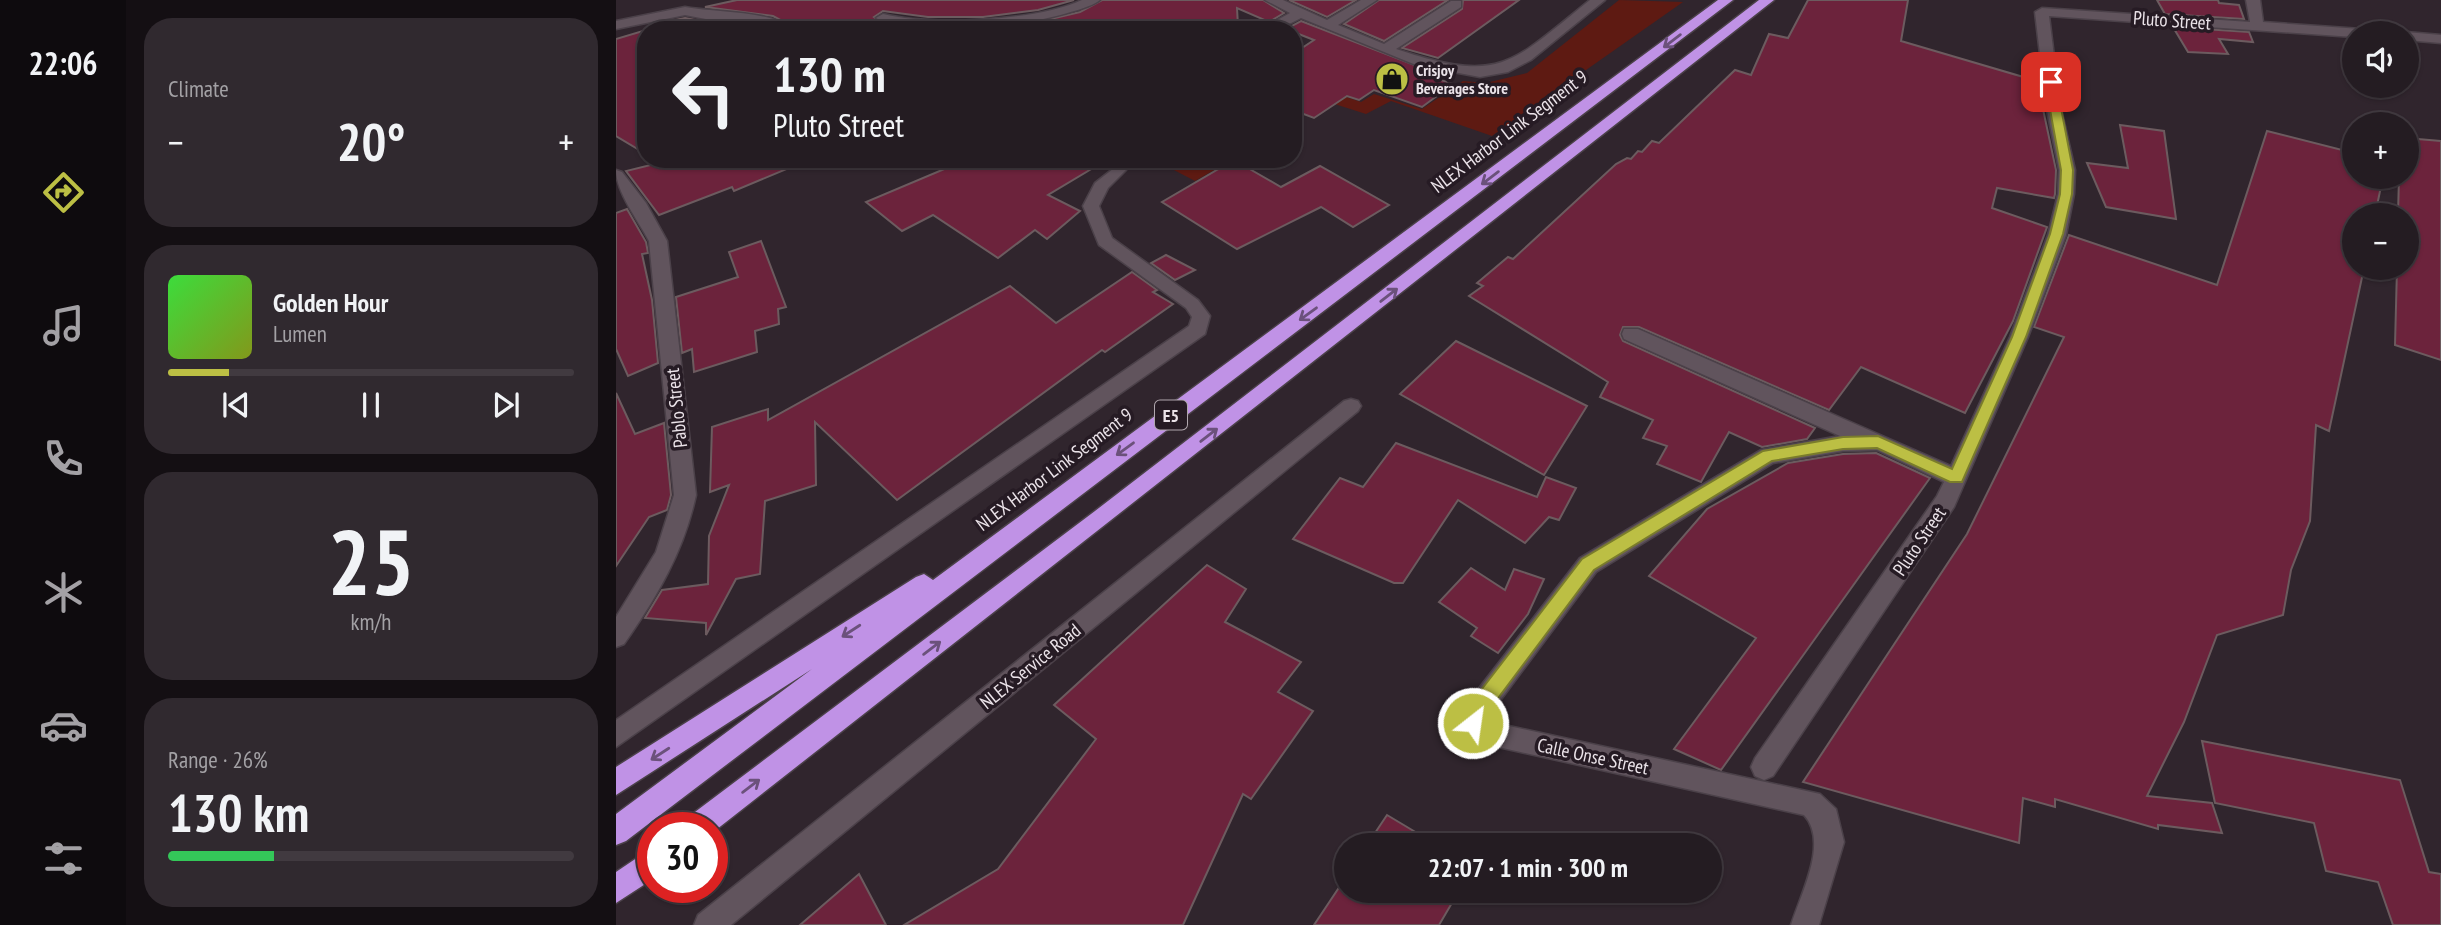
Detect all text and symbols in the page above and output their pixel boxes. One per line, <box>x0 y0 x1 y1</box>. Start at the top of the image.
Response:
street label: Pluto Street <box>2132 5 2212 35</box>
map controls <box>2342 21 2419 280</box>
button: sound <box>2342 21 2419 98</box>
one-way arrow <box>1662 33 1681 48</box>
text: 22:06 <box>28 42 98 84</box>
text: 130 m <box>773 42 886 106</box>
icon: left <box>658 49 749 140</box>
pin <box>2021 52 2081 112</box>
shop icon: Crisjoy Beverages Store <box>1373 60 1411 98</box>
place label: Crisjoy Beverages Store <box>1416 60 1508 98</box>
icon: arrive <box>2032 63 2070 101</box>
street label: NLEX Harbor Link Segment 9 <box>1426 64 1592 198</box>
text: Climate <box>168 74 229 103</box>
text: Pluto Street <box>773 104 904 146</box>
text: 20° <box>337 108 405 175</box>
button: + <box>2342 112 2419 189</box>
text: − <box>168 117 184 166</box>
text: + <box>558 117 574 166</box>
icon: directions <box>39 168 88 217</box>
one-way arrow <box>1481 171 1500 185</box>
button: − <box>2342 203 2419 280</box>
text: Golden Hour <box>273 286 388 319</box>
one-way arrow <box>1379 287 1397 302</box>
icon: music <box>39 301 88 350</box>
one-way arrow <box>1299 307 1318 322</box>
text: Lumen <box>273 319 327 348</box>
street label: Pablo Street <box>660 366 692 449</box>
icon: previous <box>217 386 255 424</box>
icon: pause <box>352 386 390 424</box>
icon: next <box>487 386 525 424</box>
road number: E5 <box>1155 400 1187 430</box>
street label: NLEX Harbor Link Segment 9 <box>971 402 1137 536</box>
one-way arrow <box>1200 427 1218 442</box>
icon: phone <box>39 434 88 483</box>
one-way arrow <box>1116 442 1135 457</box>
street label: Pluto Street <box>1887 501 1951 580</box>
text: 25 <box>328 502 415 620</box>
icon: climate <box>39 568 88 617</box>
text: km/h <box>351 607 391 636</box>
street label: NLEX Service Road <box>975 618 1085 714</box>
one-way arrow <box>841 624 861 638</box>
one-way arrow <box>922 641 941 656</box>
position arrow <box>1436 686 1510 760</box>
icon: car <box>39 701 88 750</box>
street label: Calle Onse Street <box>1535 732 1652 780</box>
text: Range · 26% <box>168 745 268 774</box>
one-way arrow <box>650 747 670 761</box>
text: 130 km <box>168 779 309 846</box>
one-way arrow <box>741 779 760 794</box>
speed limit sign: 30 <box>637 812 728 903</box>
icon: filters <box>39 834 88 883</box>
text: 22:07 · 1 min · 300 m <box>1428 851 1628 884</box>

